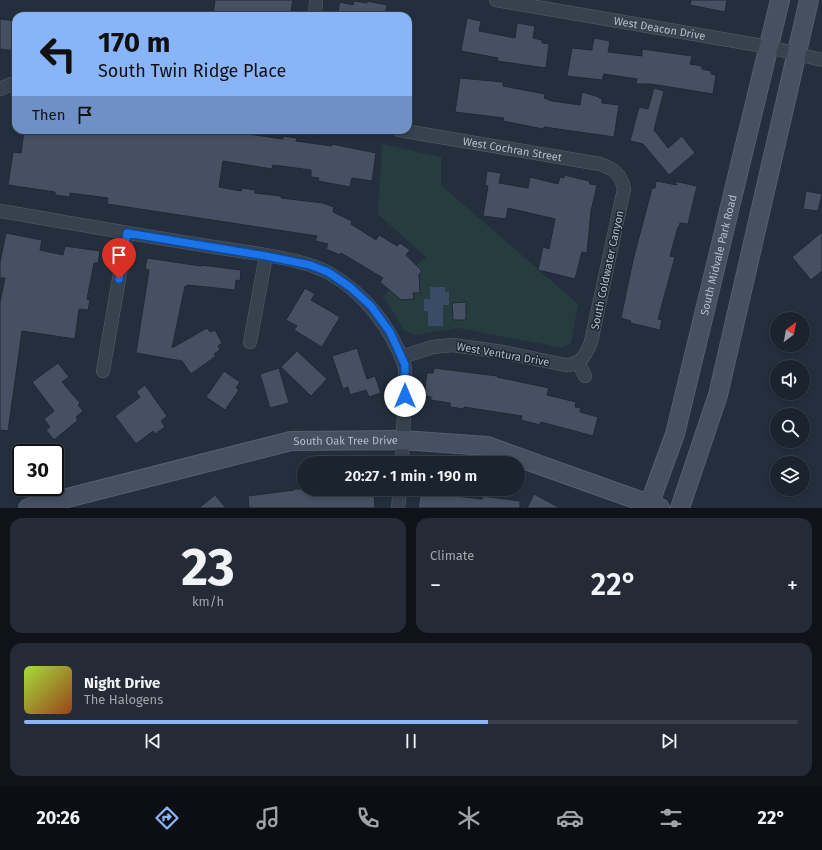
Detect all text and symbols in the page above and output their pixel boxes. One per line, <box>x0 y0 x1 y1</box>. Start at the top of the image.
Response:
street label: West Deacon Drive <box>613 14 706 43</box>
text: 170 m <box>98 26 170 59</box>
icon: left <box>32 28 84 80</box>
text: South Twin Ridge Place <box>98 60 286 82</box>
icon: arrive <box>74 104 96 126</box>
text: Then <box>32 106 66 124</box>
street label: West Cochran Street <box>462 135 563 164</box>
street label: South Midvale Park Road <box>698 193 740 317</box>
street label: South Coldwater Canyon <box>588 209 626 331</box>
pin <box>102 238 136 279</box>
icon: arrive <box>108 244 130 266</box>
north arrow <box>770 312 810 352</box>
map controls <box>770 312 810 496</box>
street label: West Ventura Drive <box>455 340 550 369</box>
button: sound <box>770 360 810 400</box>
position arrow <box>384 375 426 417</box>
button: search <box>770 408 810 448</box>
street label: South Oak Tree Drive <box>293 434 398 448</box>
speed limit sign: 30 <box>12 444 64 496</box>
button: layers <box>770 456 810 496</box>
text: 20:27 · 1 min · 190 m <box>345 467 477 485</box>
text: 23 <box>181 536 235 599</box>
text: Climate <box>430 548 474 563</box>
text: 22° <box>591 567 637 603</box>
text: − <box>430 572 441 599</box>
text: + <box>787 572 798 599</box>
text: km/h <box>192 594 224 609</box>
text: Night Drive <box>84 674 160 692</box>
text: The Halogens <box>84 692 163 707</box>
icon: previous <box>142 730 164 752</box>
icon: pause <box>400 730 422 752</box>
icon: next <box>658 730 680 752</box>
icon: directions <box>153 804 181 832</box>
icon: music <box>254 804 282 832</box>
icon: phone <box>354 804 382 832</box>
icon: climate <box>455 804 483 832</box>
icon: car <box>556 804 584 832</box>
icon: filters <box>657 804 685 832</box>
text: 20:26 <box>36 807 80 829</box>
text: 22° <box>758 807 786 829</box>

